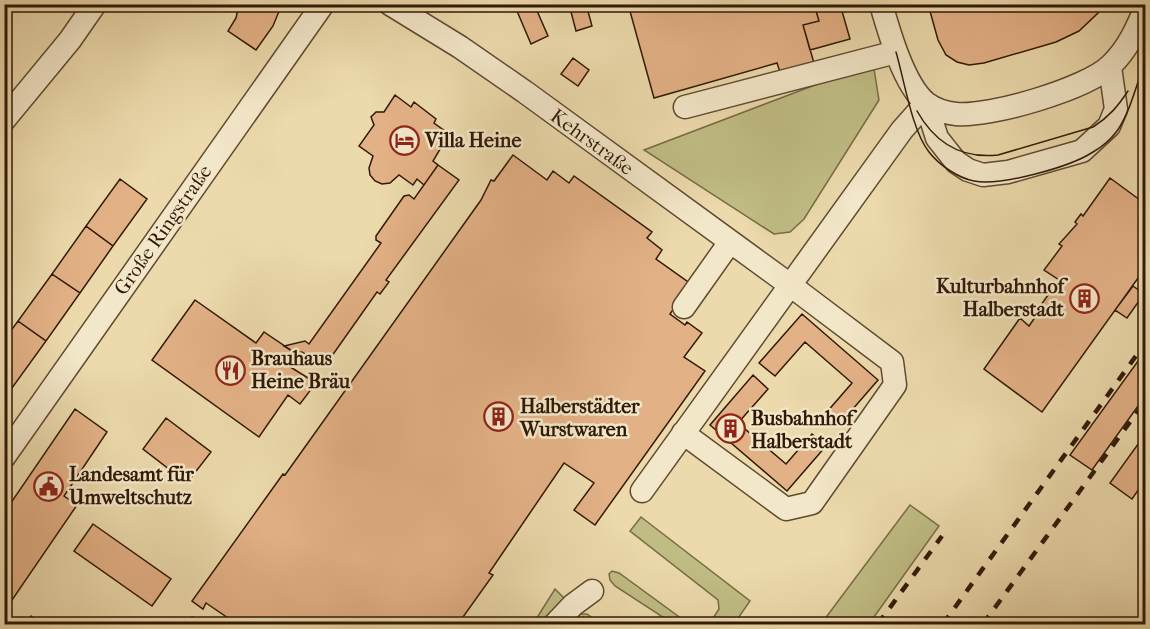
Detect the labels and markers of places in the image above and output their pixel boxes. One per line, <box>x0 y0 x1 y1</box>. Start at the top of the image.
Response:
hotel icon: Villa Heine <box>388 124 420 156</box>
place label: Villa Heine <box>424 129 521 152</box>
place label: Kulturbahnhof Halberstadt <box>936 275 1068 321</box>
building icon: Kulturbahnhof Halberstadt <box>1069 282 1101 314</box>
place label: Brauhaus Heine Bräu <box>251 347 351 393</box>
restaurant icon: Brauhaus Heine Bräu <box>214 354 246 386</box>
place label: Halberstädter Wurstwaren <box>519 395 640 441</box>
building icon: Halberstädter Wurstwaren <box>483 401 515 433</box>
place label: Busbahnhof Halberstadt <box>751 407 857 453</box>
building icon: Busbahnhof Halberstadt <box>714 413 746 445</box>
place label: Landesamt für Umweltschutz <box>68 463 194 509</box>
public building icon: Landesamt für Umweltschutz <box>32 470 64 502</box>

